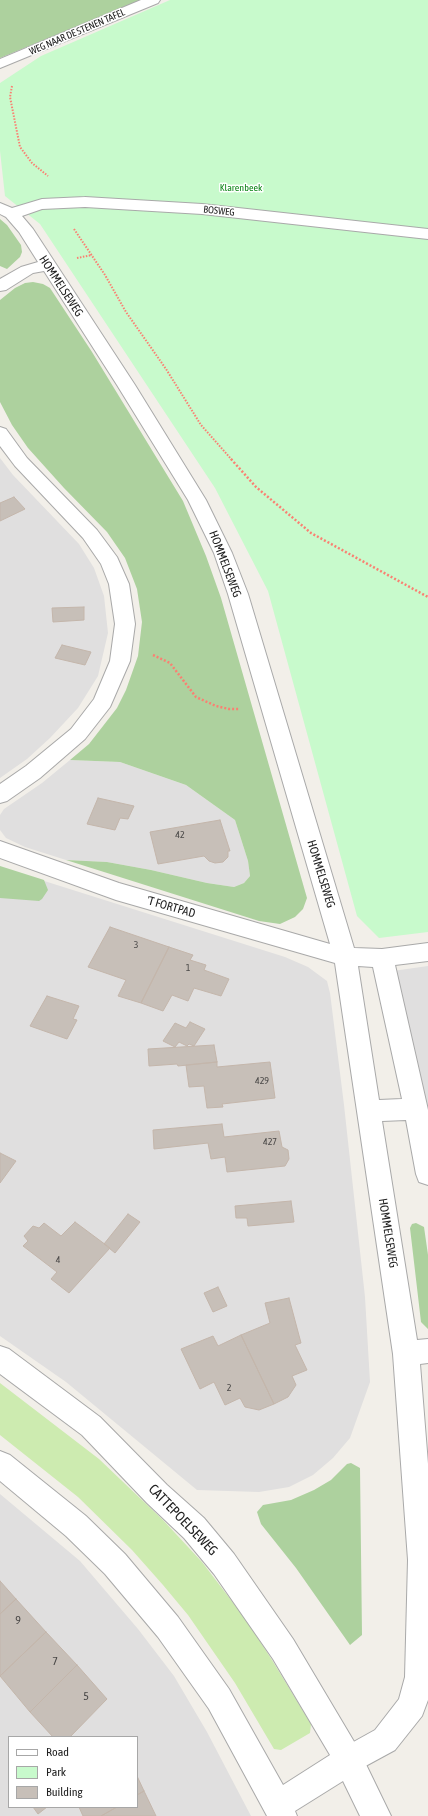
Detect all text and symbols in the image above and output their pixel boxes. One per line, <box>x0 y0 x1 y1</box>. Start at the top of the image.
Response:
street label: WEG NAAR DE STENEN TAFEL <box>27 6 127 58</box>
park label: Klarenbeek <box>220 182 262 194</box>
street label: BOSWEG <box>203 203 235 219</box>
street label: HOMMELSEWEG <box>36 253 86 319</box>
street label: HOMMELSEWEG <box>206 529 244 599</box>
house number: 42 <box>175 829 185 841</box>
street label: HOMMELSEWEG <box>304 838 338 910</box>
street label: 'T FORTPAD <box>145 893 197 921</box>
house number: 3 <box>134 939 138 951</box>
house number: 1 <box>186 962 190 974</box>
house number: 429 <box>255 1075 269 1087</box>
house number: 427 <box>263 1136 277 1148</box>
street label: HOMMELSEWEG <box>375 1197 401 1269</box>
house number: 4 <box>56 1254 60 1266</box>
house number: 2 <box>227 1382 231 1394</box>
street label: CATTEPOELSEWEG <box>145 1481 221 1559</box>
house number: 9 <box>15 1613 21 1627</box>
house number: 7 <box>52 1654 58 1668</box>
house number: 5 <box>83 1689 89 1703</box>
legend <box>8 1736 138 1808</box>
text: Road <box>46 1745 69 1759</box>
text: Park <box>46 1765 66 1779</box>
text: Building <box>46 1785 83 1799</box>

